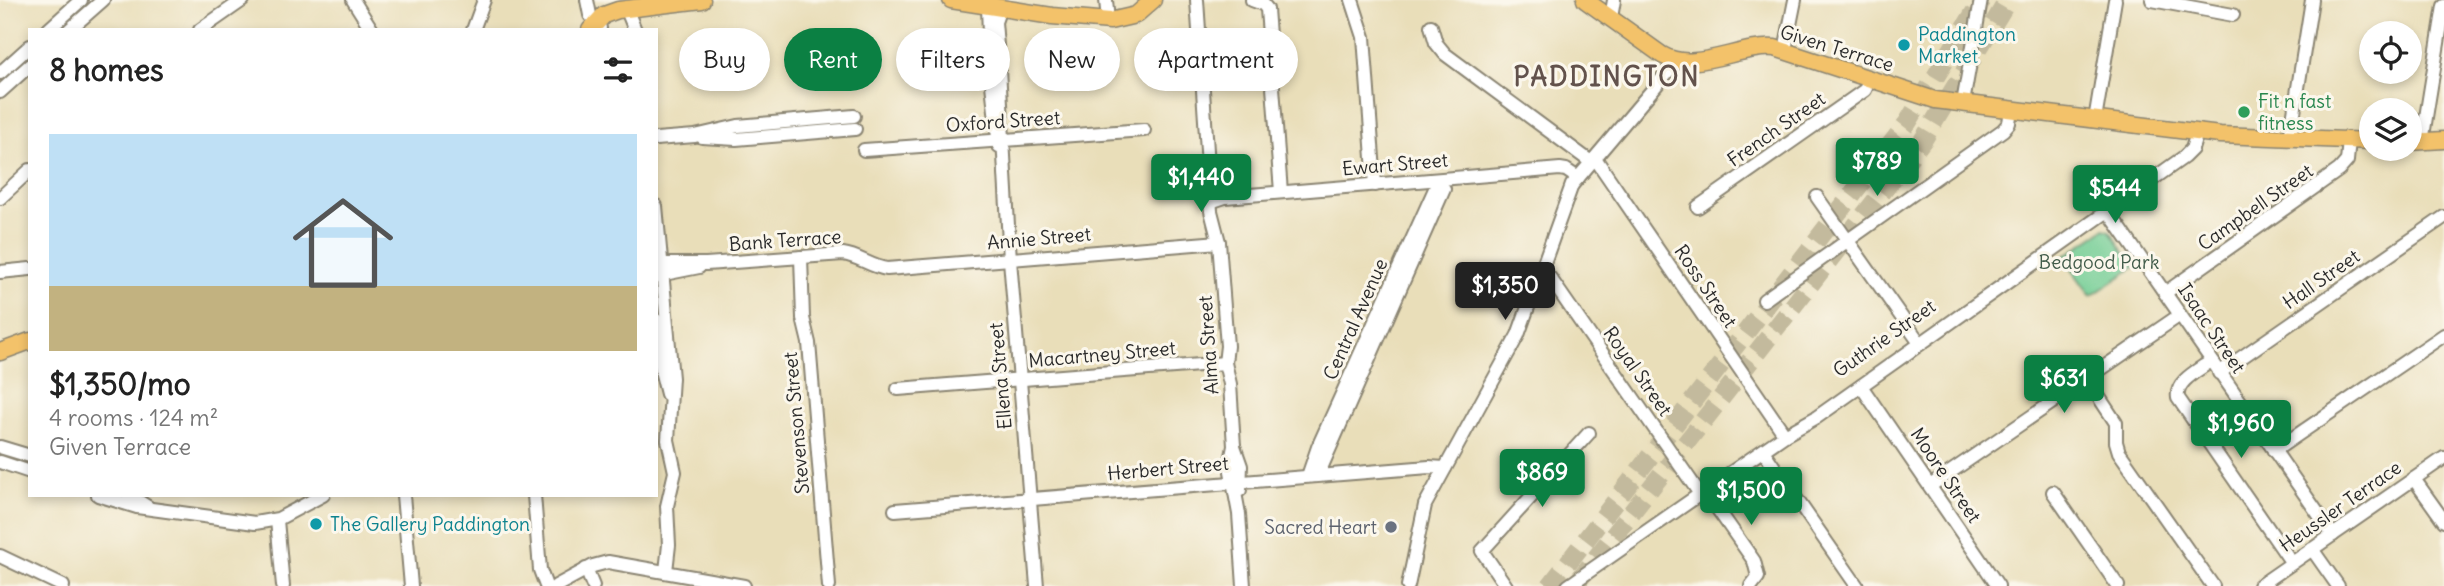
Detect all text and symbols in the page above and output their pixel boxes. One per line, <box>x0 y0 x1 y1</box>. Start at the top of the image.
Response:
street label: Given Terrace <box>1777 19 1897 77</box>
map controls <box>2359 21 2422 161</box>
button: locate <box>2359 21 2422 84</box>
place label: Paddington Market <box>1918 22 2016 68</box>
chip: Buy <box>679 28 770 91</box>
chip: Rent <box>784 28 882 91</box>
chip: Filters <box>896 28 1010 91</box>
chip: New <box>1024 28 1120 91</box>
chip: Apartment <box>1134 28 1298 91</box>
marker: Paddington Market <box>1896 37 1912 53</box>
text: 8 homes <box>49 51 164 89</box>
icon: filters <box>599 51 637 89</box>
district label: PADDINGTON <box>1514 60 1700 93</box>
street label: French Street <box>1722 86 1830 172</box>
place label: Fit n fast fitness <box>2258 89 2331 135</box>
button: layers <box>2359 98 2422 161</box>
marker: Fit n fast fitness <box>2236 104 2252 120</box>
street label: Oxford Street <box>945 105 1061 137</box>
pin: $789 <box>1836 138 1918 198</box>
text: $789 <box>1852 146 1902 175</box>
street label: Ewart Street <box>1341 147 1449 181</box>
pin: $1,440 <box>1144 154 1258 214</box>
street label: Campbell Street <box>2193 158 2317 256</box>
text: $1,440 <box>1167 162 1235 191</box>
pin: $544 <box>2074 166 2156 225</box>
text: $544 <box>2089 173 2141 202</box>
icon: home <box>280 180 406 306</box>
street label: Annie Street <box>986 222 1092 254</box>
street label: Bank Terrace <box>728 224 842 256</box>
street label: Ross Street <box>1669 240 1743 332</box>
street label: Hall Street <box>2278 244 2364 314</box>
park label: Bedgood Park <box>2039 250 2160 274</box>
street label: Central Avenue <box>1318 255 1392 383</box>
pin: $1,350 <box>1448 262 1562 322</box>
text: $1,350 <box>1471 270 1539 299</box>
street label: Isaac Street <box>2173 278 2251 378</box>
street label: Guthrie Street <box>1828 294 1940 382</box>
street label: Alma Street <box>1193 295 1223 395</box>
street label: Ellena Street <box>983 322 1017 430</box>
street label: Royal Street <box>1598 322 1678 420</box>
street label: Macartney Street <box>1027 336 1177 372</box>
street label: Stevenson Street <box>778 351 814 495</box>
pin: $631 <box>2023 356 2105 415</box>
text: $631 <box>2040 363 2088 392</box>
text: $1,350/mo <box>49 365 191 403</box>
pin: $1,960 <box>2184 400 2298 460</box>
text: 4 rooms · 124 m² <box>49 403 218 432</box>
text: $1,960 <box>2207 408 2275 437</box>
street label: Moore Street <box>1905 423 1987 527</box>
text: Given Terrace <box>49 432 191 461</box>
pin: $869 <box>1501 449 1583 509</box>
street label: Herbert Street <box>1106 451 1230 485</box>
street label: Heussler Terrace <box>2274 455 2406 557</box>
text: $869 <box>1516 457 1568 486</box>
pin: $1,500 <box>1694 468 1808 527</box>
text: $1,500 <box>1716 475 1786 504</box>
place label: The Gallery Paddington <box>330 512 530 536</box>
place label: Sacred Heart <box>1264 515 1377 539</box>
marker: The Gallery Paddington <box>308 516 324 532</box>
marker: Sacred Heart <box>1383 519 1399 535</box>

